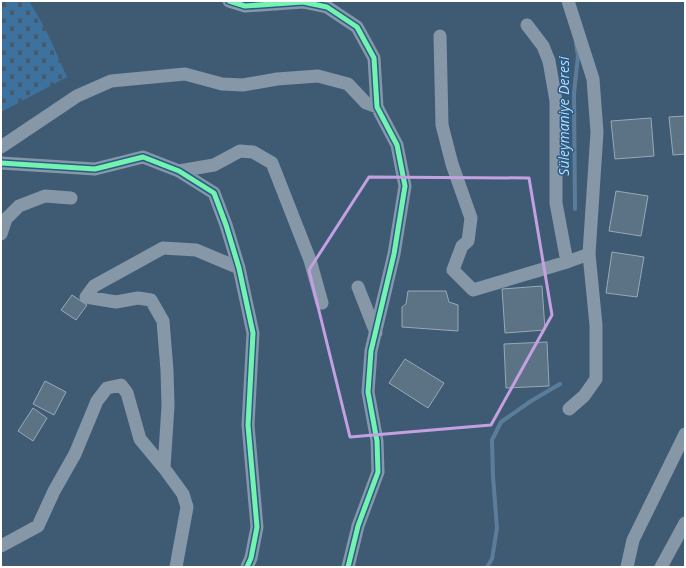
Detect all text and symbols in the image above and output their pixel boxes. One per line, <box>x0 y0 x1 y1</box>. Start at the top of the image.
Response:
water label: Süleymaniye Deresi <box>554 56 573 176</box>

